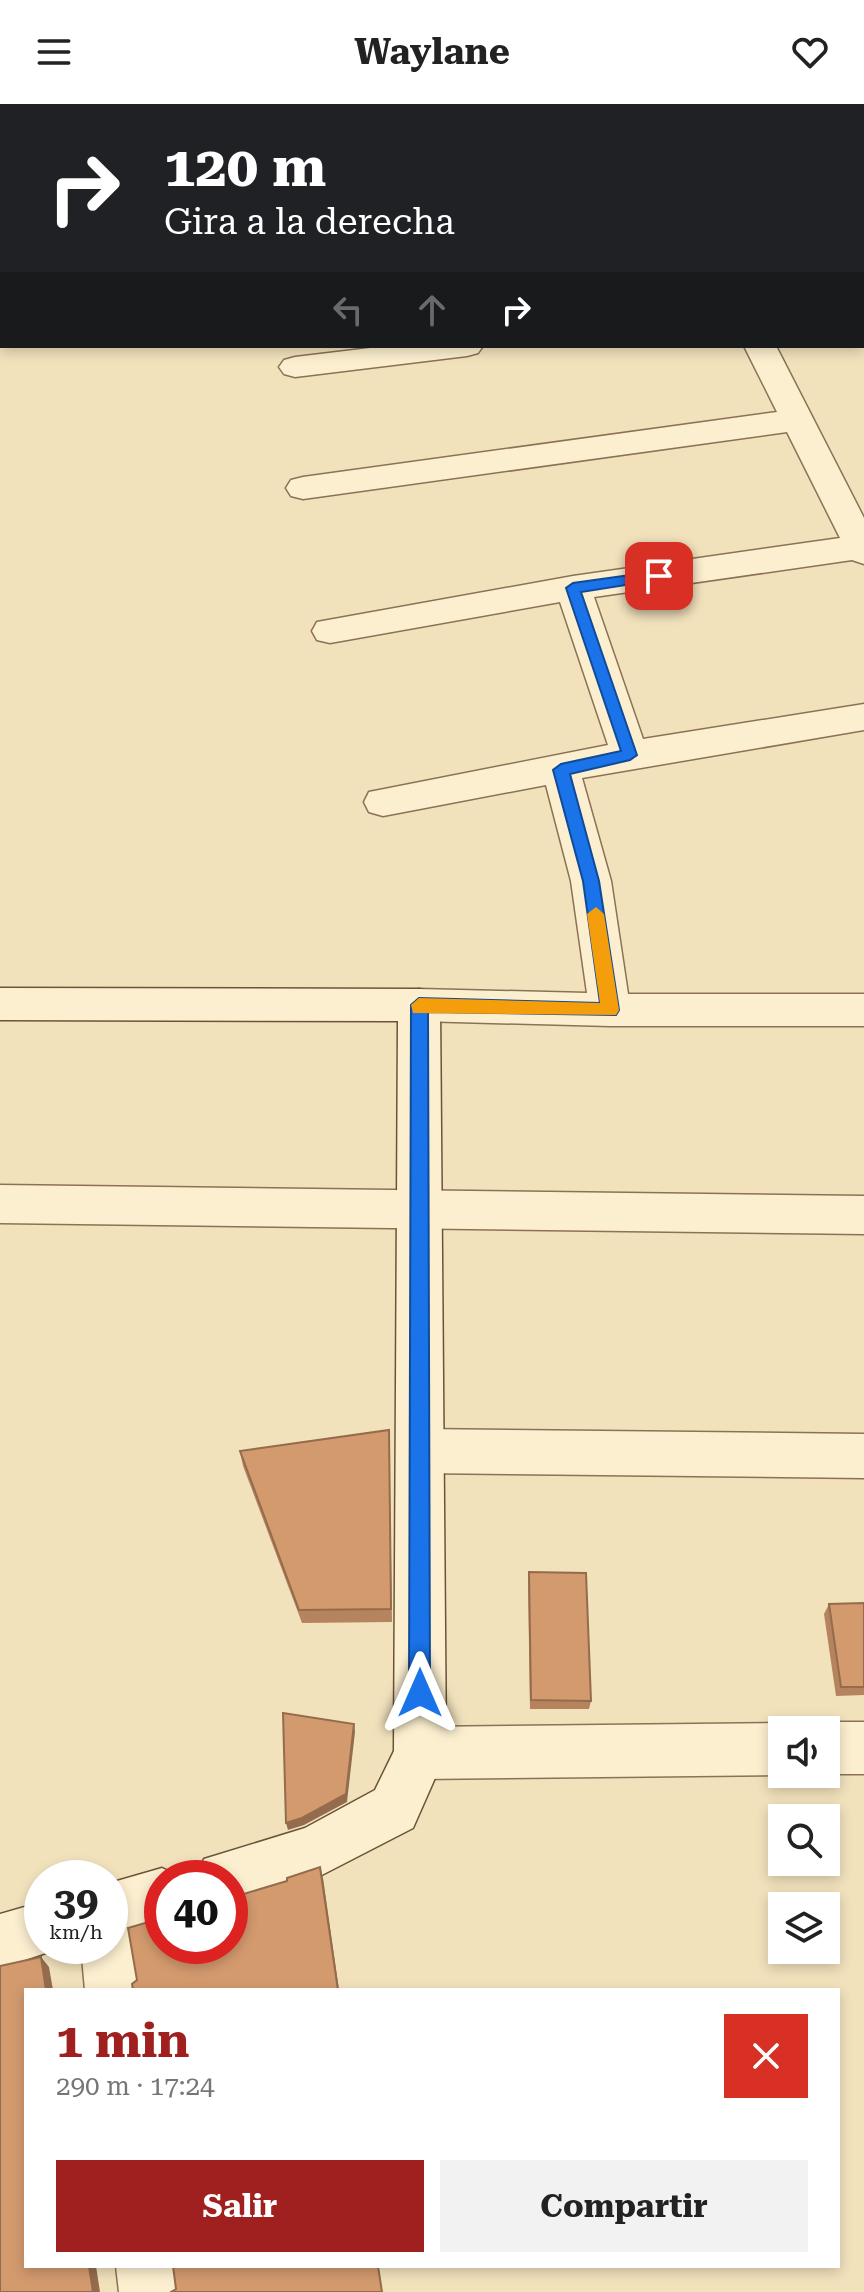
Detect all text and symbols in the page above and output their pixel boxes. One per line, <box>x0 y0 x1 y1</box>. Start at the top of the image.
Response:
icon: menu <box>32 30 76 74</box>
icon: heart <box>788 30 832 74</box>
text: Waylane <box>354 31 510 73</box>
text: 120 m <box>164 134 326 200</box>
icon: right <box>32 136 136 240</box>
text: Gira a la derecha <box>164 201 455 243</box>
icon: left <box>326 288 370 332</box>
icon: ahead <box>410 288 454 332</box>
icon: right <box>494 288 538 332</box>
pin <box>625 542 693 610</box>
icon: arrive <box>637 554 681 598</box>
position arrow <box>378 1651 462 1735</box>
map controls <box>768 1716 840 1964</box>
button: sound <box>768 1716 840 1788</box>
button: search <box>768 1804 840 1876</box>
speed limit sign: 40 <box>144 1860 248 1964</box>
text: 39 <box>54 1878 98 1925</box>
button: layers <box>768 1892 840 1964</box>
text: km/h <box>49 1920 103 1944</box>
text: 1 min <box>56 2013 189 2069</box>
button: close <box>724 2014 808 2098</box>
text: 290 m · 17:24 <box>56 2071 215 2101</box>
button: Salir <box>56 2160 424 2252</box>
button: Compartir <box>440 2160 808 2252</box>

